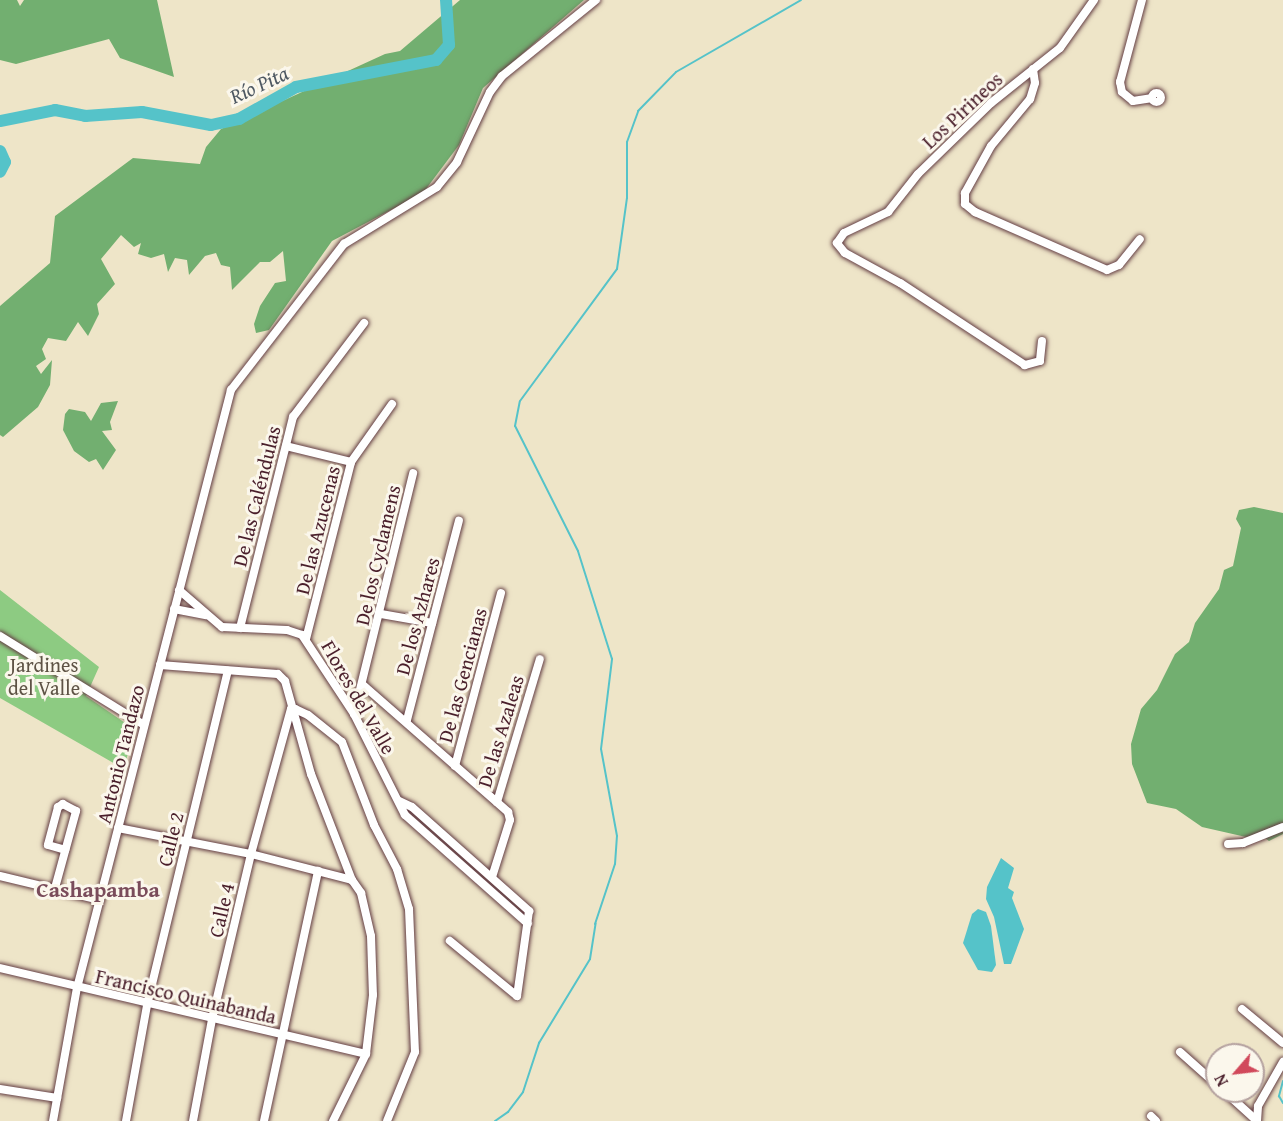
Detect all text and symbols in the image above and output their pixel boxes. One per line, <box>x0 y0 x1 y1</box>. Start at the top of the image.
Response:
water label: Río Pita <box>226 61 292 109</box>
street label: Los Pirineos <box>917 67 1007 153</box>
street label: De las Caléndulas <box>227 423 285 569</box>
street label: De las Azucenas <box>289 463 345 597</box>
street label: De los Cyclamens <box>349 482 405 628</box>
street label: De los Azhares <box>390 554 444 678</box>
street label: De las Gencianas <box>433 605 491 745</box>
street label: Flores del Valle <box>317 636 401 758</box>
park label: Jardines del Valle <box>8 653 80 700</box>
street label: De las Azaleas <box>472 672 528 790</box>
street label: Antonio Tandazo <box>91 682 149 826</box>
street label: Calle 2 <box>152 809 188 869</box>
district label: Cashapamba <box>36 877 160 903</box>
street label: Calle 4 <box>203 881 239 939</box>
street label: Francisco Quinabanda <box>93 964 279 1028</box>
north arrow <box>1205 1043 1265 1103</box>
text: N <box>1208 1070 1234 1091</box>

